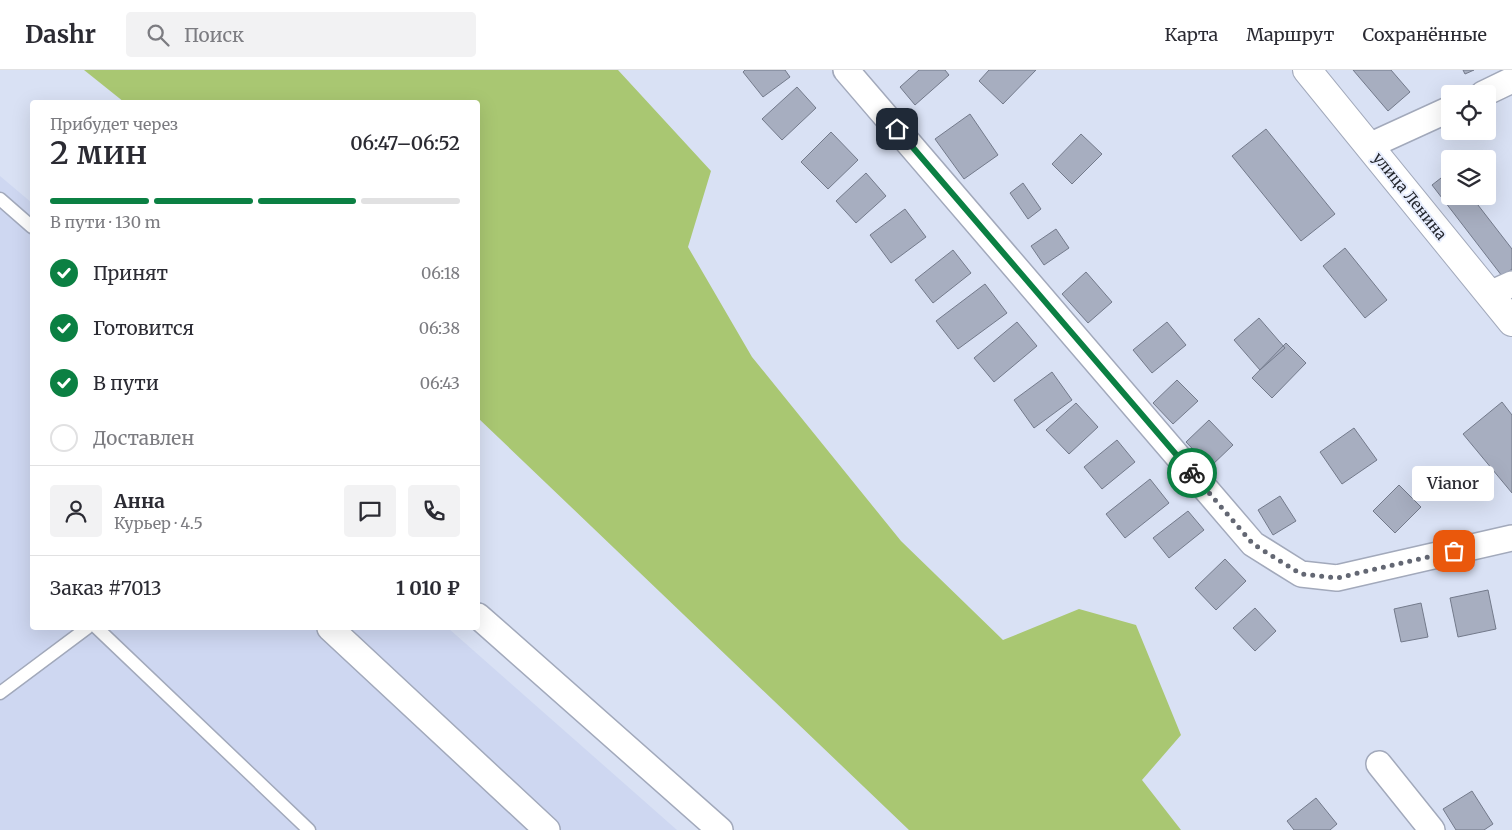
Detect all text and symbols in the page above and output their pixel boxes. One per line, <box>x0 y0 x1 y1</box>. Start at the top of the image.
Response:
search box <box>126 12 476 57</box>
text: Dashr <box>25 19 96 50</box>
icon: search <box>144 21 172 49</box>
text: Поиск <box>184 23 244 47</box>
text: Карта <box>1165 23 1218 46</box>
text: Маршрут <box>1246 23 1334 46</box>
text: Сохранённые <box>1362 23 1487 46</box>
map controls <box>1441 85 1496 205</box>
button: locate <box>1441 85 1496 140</box>
pin <box>876 108 918 150</box>
text: Прибудет через <box>50 114 178 134</box>
icon: home <box>883 115 911 143</box>
text: 06:47–06:52 <box>350 131 460 155</box>
text: 2 мин <box>50 133 147 173</box>
street label: улица Ленина <box>1369 149 1451 243</box>
button: layers <box>1441 150 1496 205</box>
text: В пути · 130 m <box>50 212 161 232</box>
icon: check <box>50 259 78 287</box>
text: Принят <box>93 261 168 285</box>
text: 06:18 <box>421 263 460 283</box>
icon: check <box>50 314 78 342</box>
text: Готовится <box>93 316 194 340</box>
text: 06:38 <box>419 318 460 338</box>
icon: check <box>50 369 78 397</box>
text: В пути <box>93 371 159 395</box>
text: 06:43 <box>420 373 460 393</box>
text: Доставлен <box>93 426 194 450</box>
courier <box>1167 448 1217 498</box>
icon: bike <box>1178 459 1206 487</box>
callout: Vianor <box>1413 466 1495 501</box>
text: Vianor <box>1427 473 1479 493</box>
button: person <box>50 485 102 537</box>
button: chat <box>344 485 396 537</box>
button: phone <box>408 485 460 537</box>
text: Анна <box>114 489 165 513</box>
text: Курьер · 4.5 <box>114 513 203 533</box>
pin <box>1433 530 1475 572</box>
icon: bag <box>1440 537 1468 565</box>
text: Заказ #7013 <box>50 576 162 600</box>
text: 1 010 ₽ <box>396 576 460 600</box>

